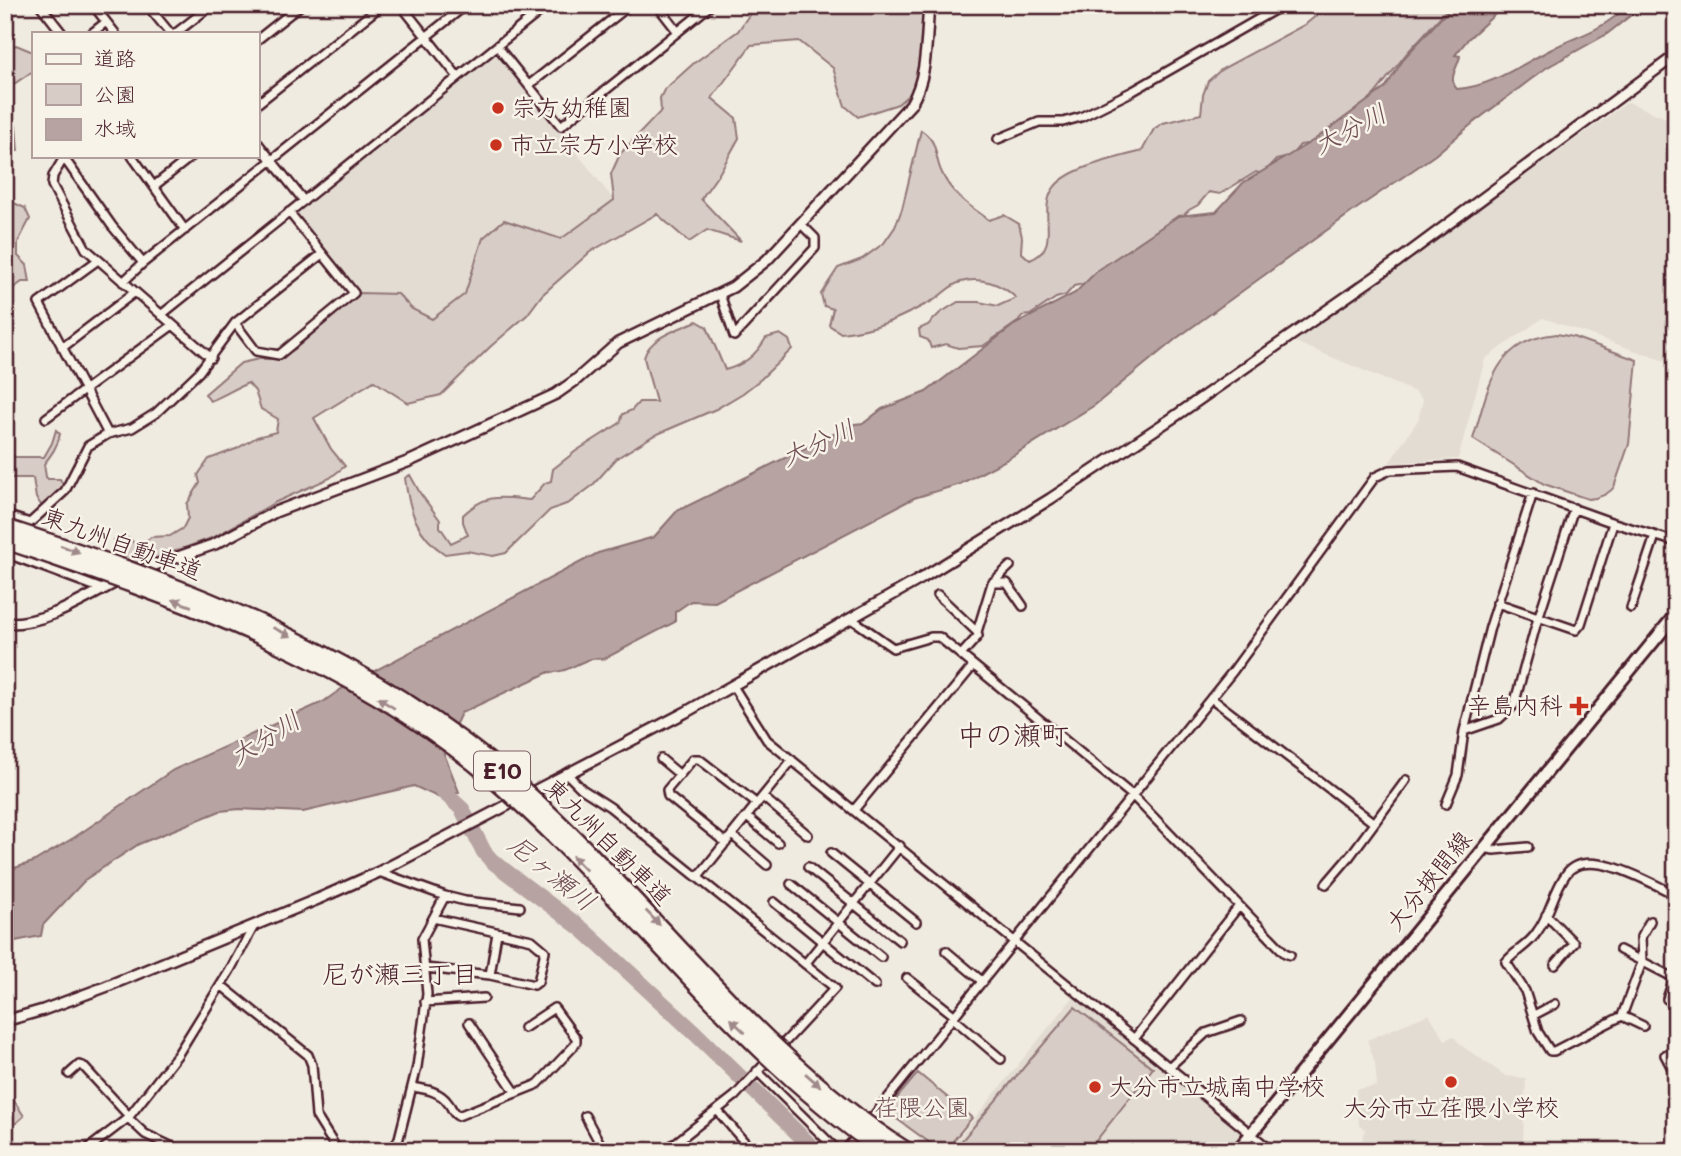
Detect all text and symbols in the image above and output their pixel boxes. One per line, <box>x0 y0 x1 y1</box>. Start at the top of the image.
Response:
legend <box>32 32 259 158</box>
text: 道路 <box>94 44 136 71</box>
text: 公園 <box>94 80 136 107</box>
place label: 宗方幼稚園 <box>512 91 632 122</box>
water label: 大分川 <box>1307 95 1392 161</box>
marker: 宗方幼稚園 <box>490 100 506 116</box>
text: 水域 <box>94 114 136 141</box>
place label: 市立宗方小学校 <box>510 128 678 159</box>
marker: 市立宗方小学校 <box>488 137 504 153</box>
water label: 大分川 <box>775 411 860 473</box>
street label: 東九州自動車道 <box>38 499 207 586</box>
one-way arrow <box>59 544 80 555</box>
one-way arrow <box>171 598 192 609</box>
one-way arrow <box>272 626 292 637</box>
place label: 辛島内科 <box>1467 689 1563 720</box>
one-way arrow <box>376 696 395 709</box>
marker: 辛島内科 <box>1569 696 1589 716</box>
water label: 大分川 <box>222 702 307 772</box>
district label: 中の瀬町 <box>957 716 1069 752</box>
road number: E10 <box>474 751 530 790</box>
street label: 東九州自動車道 <box>539 771 679 911</box>
street label: 大分挾間線 <box>1378 824 1478 936</box>
water label: 尼ヶ瀬川 <box>502 826 604 918</box>
one-way arrow <box>571 855 587 871</box>
one-way arrow <box>644 909 660 926</box>
district label: 尼が瀬三丁目 <box>322 956 478 990</box>
one-way arrow <box>729 1018 746 1035</box>
place label: 大分市立城南中学校 <box>1109 1070 1325 1101</box>
one-way arrow <box>804 1071 821 1087</box>
marker: 大分市立荏隈小学校 <box>1443 1074 1459 1090</box>
marker: 大分市立城南中学校 <box>1087 1079 1103 1095</box>
park label: 荏隈公園 <box>874 1091 970 1122</box>
place label: 大分市立荏隈小学校 <box>1343 1091 1559 1122</box>

